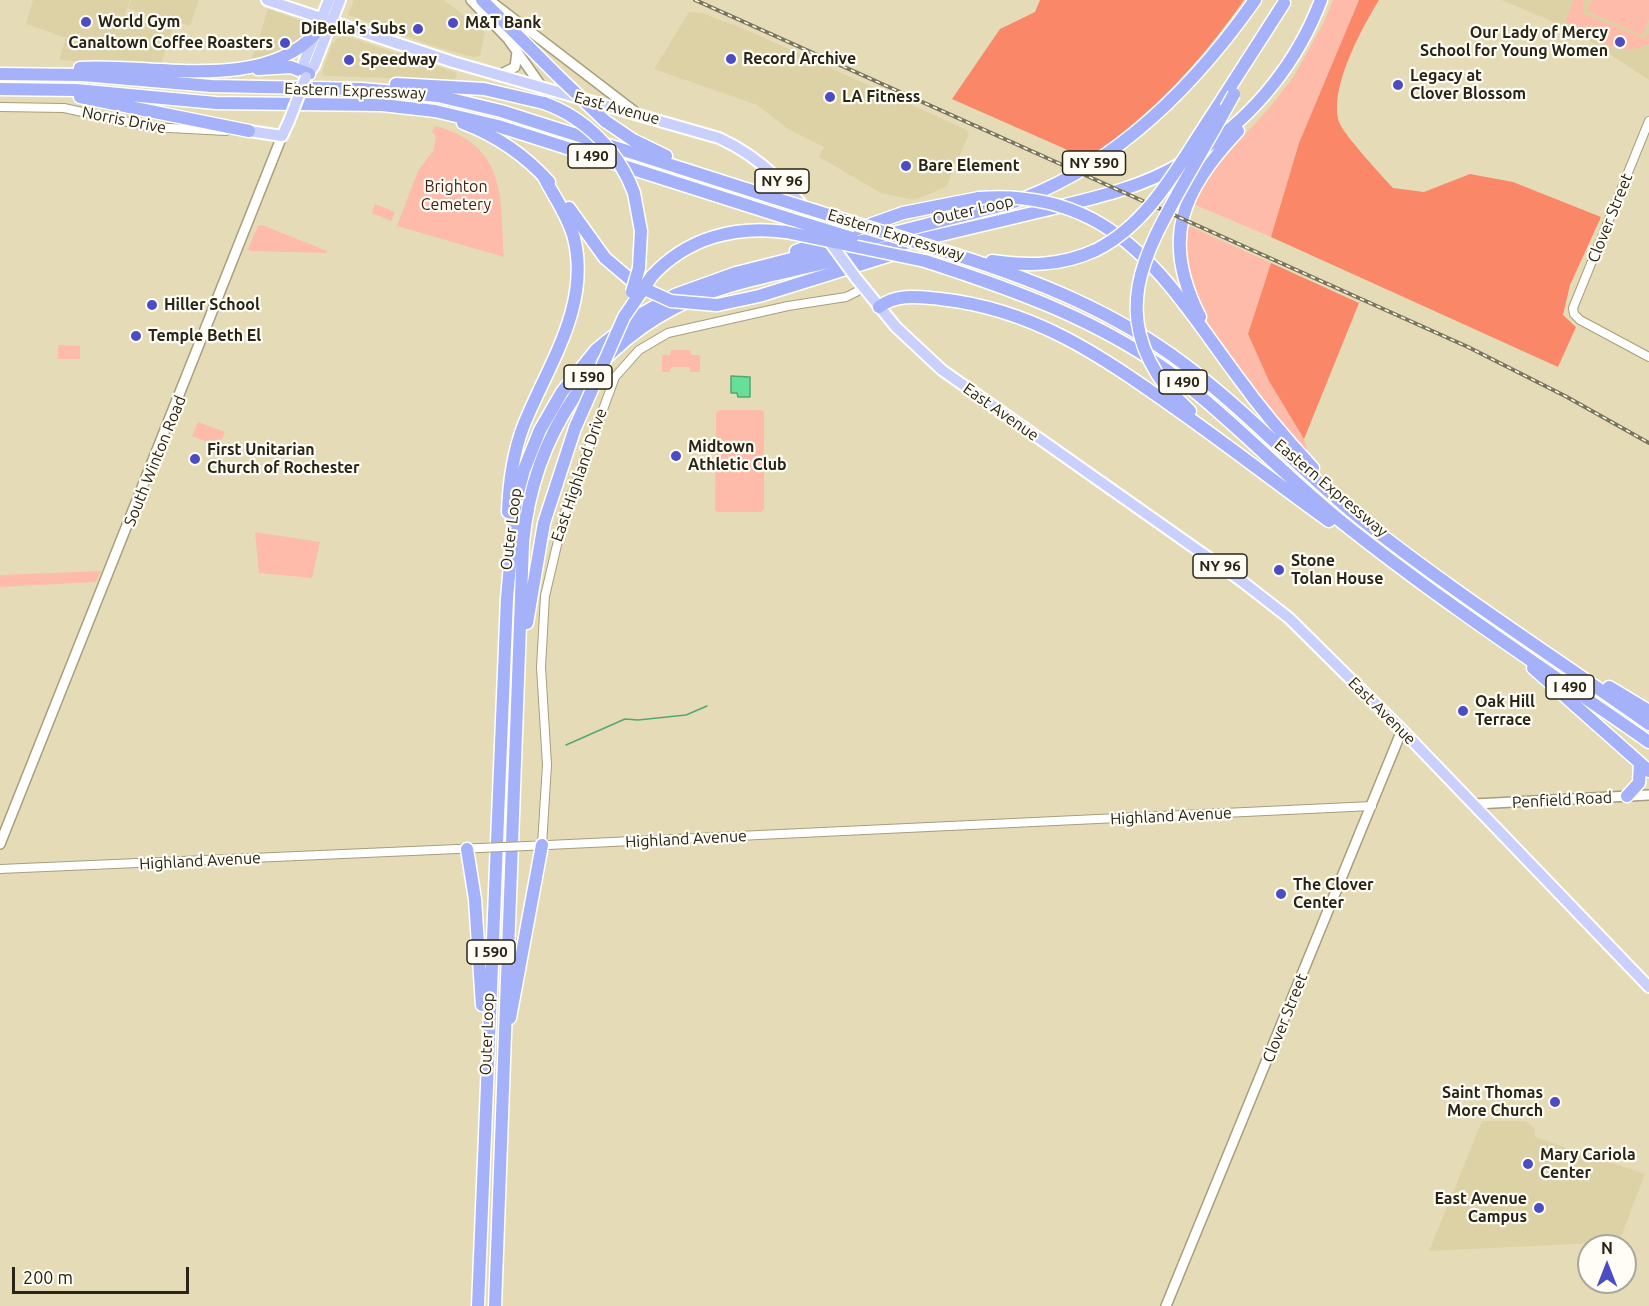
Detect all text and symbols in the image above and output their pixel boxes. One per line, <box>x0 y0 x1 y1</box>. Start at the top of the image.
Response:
place label: World Gym <box>98 12 180 32</box>
place label: M&T Bank <box>465 13 541 33</box>
marker: World Gym <box>79 15 93 29</box>
marker: M&T Bank <box>446 16 460 30</box>
place label: DiBella's Subs <box>301 19 406 39</box>
marker: DiBella's Subs <box>411 22 425 36</box>
place label: Our Lady of Mercy School for Young Women <box>1420 23 1608 61</box>
place label: Canaltown Coffee Roasters <box>68 33 273 53</box>
marker: Our Lady of Mercy School for Young Women <box>1613 35 1627 49</box>
marker: Canaltown Coffee Roasters <box>278 36 292 50</box>
place label: Record Archive <box>743 49 856 69</box>
place label: Speedway <box>361 50 437 70</box>
marker: Record Archive <box>724 52 738 66</box>
marker: Speedway <box>342 53 356 67</box>
place label: Legacy at Clover Blossom <box>1410 66 1526 104</box>
marker: Legacy at Clover Blossom <box>1391 78 1405 92</box>
street label: Eastern Expressway <box>284 79 426 103</box>
street label: East Avenue <box>572 87 662 129</box>
place label: LA Fitness <box>842 87 920 107</box>
marker: LA Fitness <box>823 90 837 104</box>
street label: Norris Drive <box>80 102 168 138</box>
road number: I 490 <box>568 144 616 168</box>
road number: NY 590 <box>1062 151 1126 175</box>
place label: Bare Element <box>918 156 1020 176</box>
marker: Bare Element <box>899 159 913 173</box>
road number: NY 96 <box>755 169 809 193</box>
street label: Clover Street <box>1583 171 1637 265</box>
park label: Brighton Cemetery <box>421 177 491 215</box>
street label: Outer Loop <box>931 191 1015 229</box>
street label: Eastern Expressway <box>825 205 967 265</box>
place label: Hiller School <box>164 295 260 315</box>
marker: Hiller School <box>145 298 159 312</box>
place label: Temple Beth El <box>148 326 261 346</box>
marker: Temple Beth El <box>129 329 143 343</box>
road number: I 590 <box>564 365 612 389</box>
road number: I 490 <box>1159 370 1207 394</box>
street label: East Avenue <box>959 379 1043 445</box>
street label: South Winton Road <box>120 393 190 529</box>
street label: East Highland Drive <box>547 406 611 544</box>
street label: Eastern Expressway <box>1271 435 1391 541</box>
place label: Midtown Athletic Club <box>688 437 787 475</box>
place label: First Unitarian Church of Rochester <box>207 440 360 478</box>
marker: Midtown Athletic Club <box>669 449 683 463</box>
marker: First Unitarian Church of Rochester <box>188 452 202 466</box>
street label: Outer Loop <box>496 487 526 571</box>
place label: Stone Tolan House <box>1291 551 1383 589</box>
road number: NY 96 <box>1193 554 1247 578</box>
marker: Stone Tolan House <box>1272 563 1286 577</box>
street label: East Avenue <box>1344 673 1420 749</box>
road number: I 490 <box>1546 675 1594 699</box>
place label: Oak Hill Terrace <box>1475 692 1535 730</box>
marker: Oak Hill Terrace <box>1456 704 1470 718</box>
street label: Penfield Road <box>1512 788 1612 812</box>
street label: Highland Avenue <box>1110 803 1232 829</box>
street label: Highland Avenue <box>625 826 747 852</box>
street label: Highland Avenue <box>139 848 261 874</box>
place label: The Clover Center <box>1293 875 1374 913</box>
marker: The Clover Center <box>1274 887 1288 901</box>
road number: I 590 <box>467 940 515 964</box>
street label: Clover Street <box>1258 971 1312 1065</box>
street label: Outer Loop <box>476 992 498 1076</box>
place label: Saint Thomas More Church <box>1442 1083 1543 1121</box>
marker: Saint Thomas More Church <box>1548 1095 1562 1109</box>
place label: Mary Cariola Center <box>1540 1145 1636 1183</box>
marker: Mary Cariola Center <box>1521 1157 1535 1171</box>
place label: East Avenue Campus <box>1434 1189 1527 1227</box>
marker: East Avenue Campus <box>1532 1201 1546 1215</box>
north arrow <box>1577 1234 1637 1294</box>
text: N <box>1601 1239 1613 1257</box>
scale bar <box>15 1255 192 1293</box>
text: 200 m <box>23 1267 73 1287</box>

